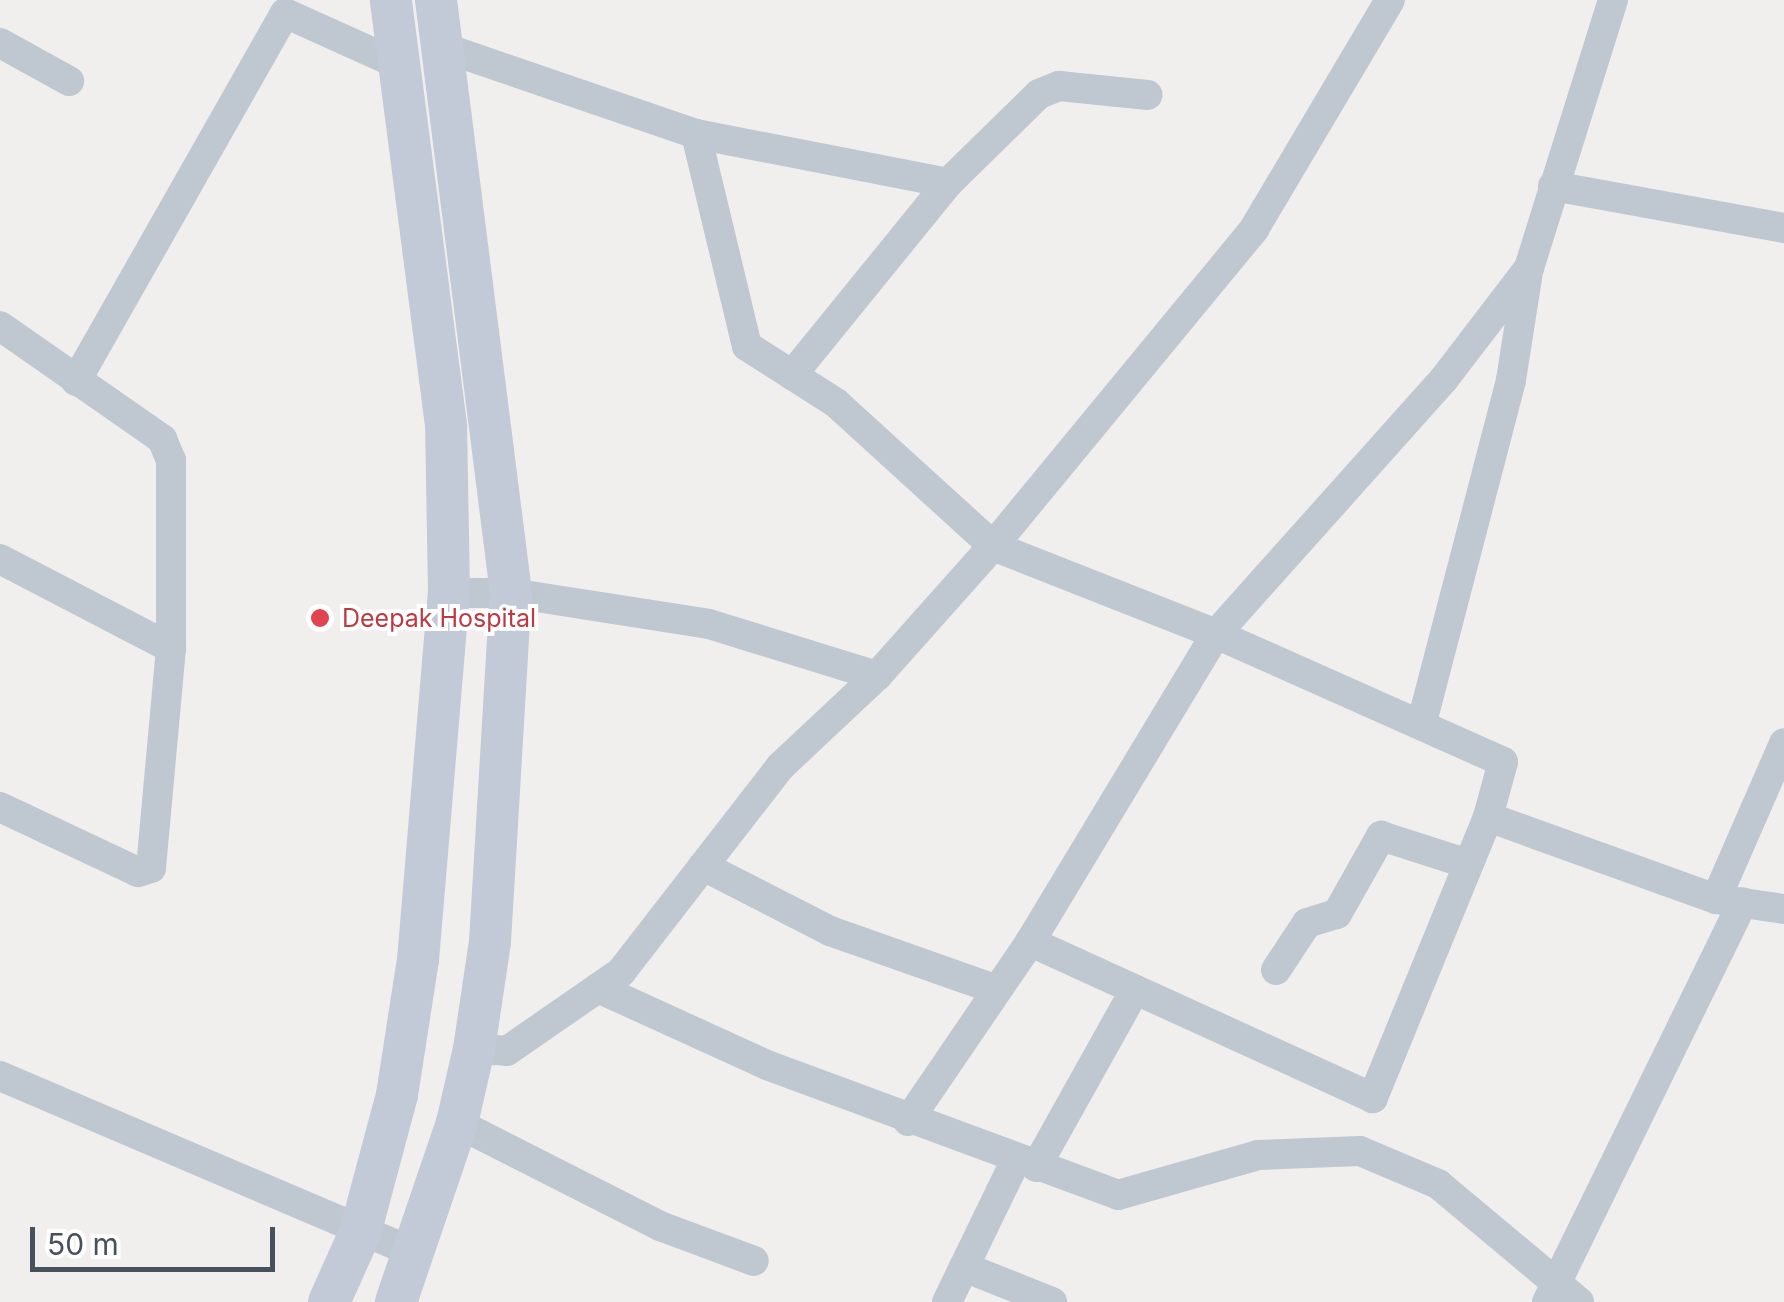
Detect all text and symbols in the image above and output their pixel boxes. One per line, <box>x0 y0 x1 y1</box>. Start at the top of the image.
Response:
place label: Deepak Hospital <box>342 603 536 633</box>
marker: Deepak Hospital <box>307 605 333 631</box>
scale bar <box>35 1207 280 1269</box>
text: 50 m <box>47 1226 119 1262</box>

